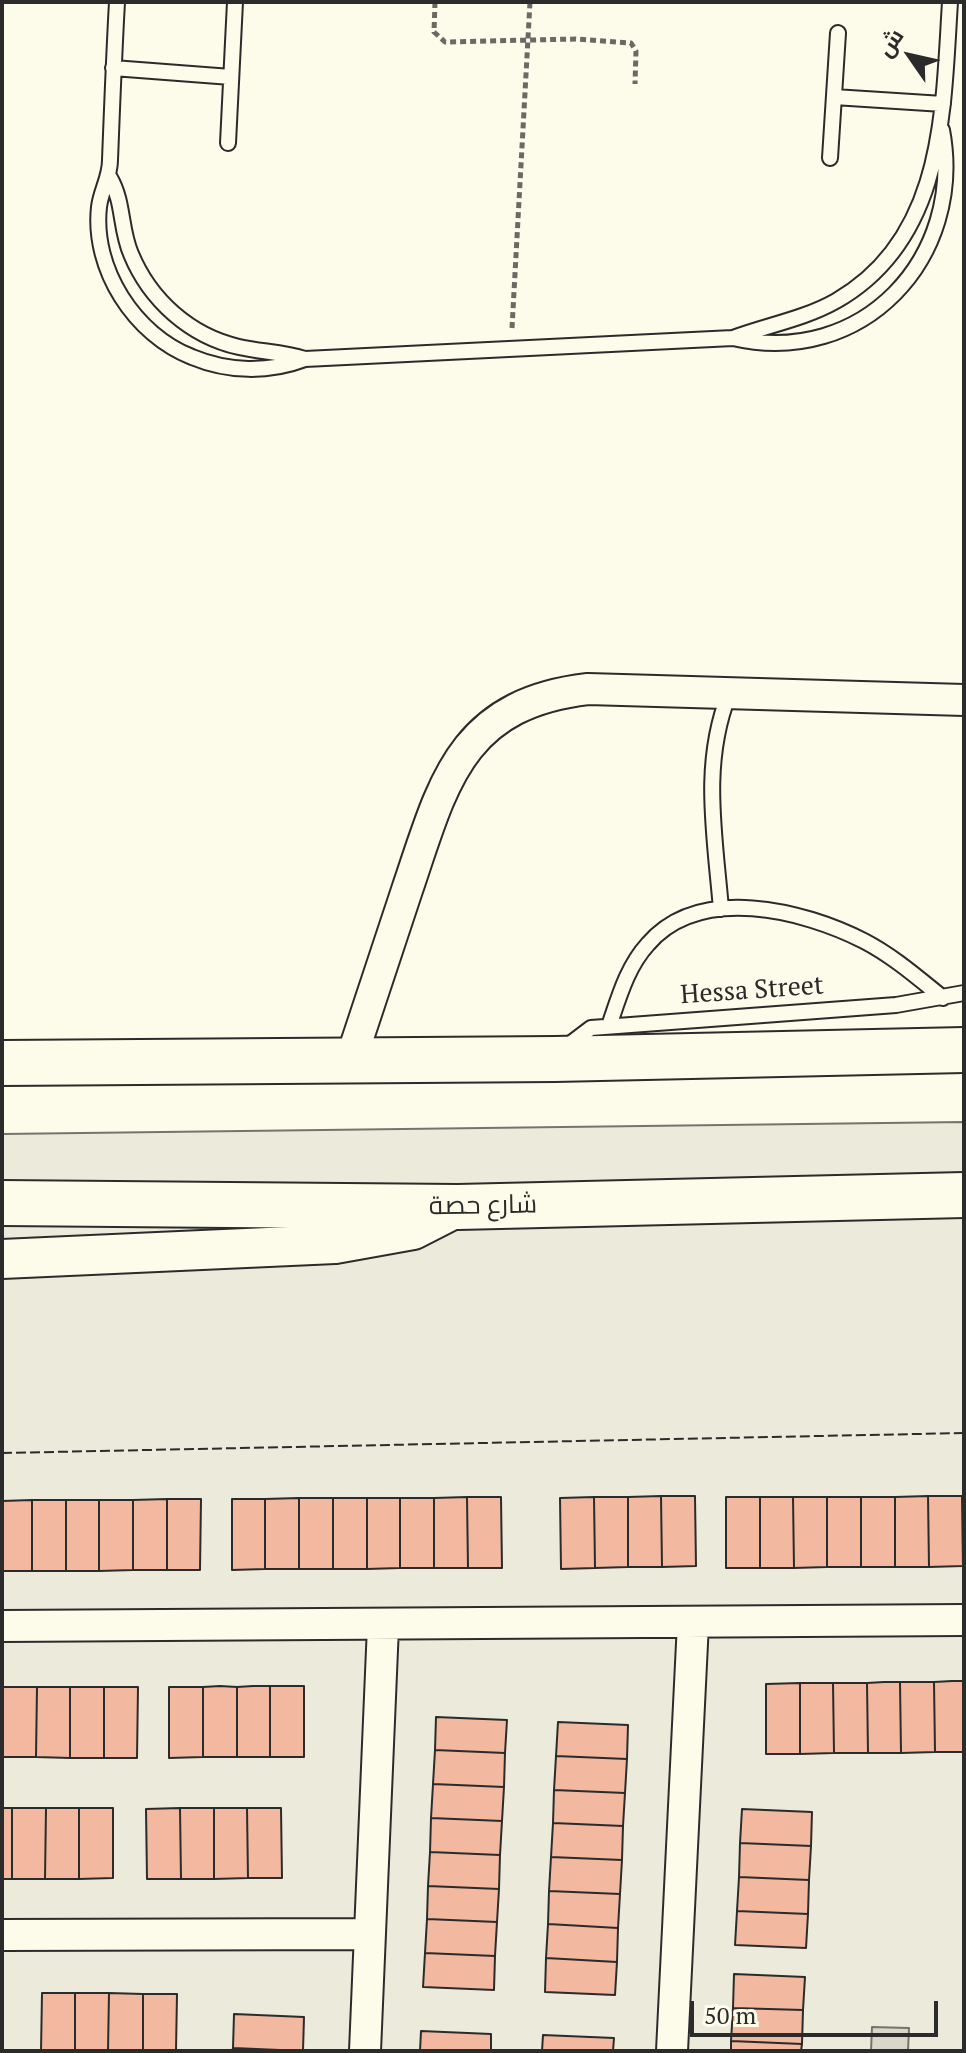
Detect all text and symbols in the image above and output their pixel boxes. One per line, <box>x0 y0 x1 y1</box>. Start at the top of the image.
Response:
north arrow <box>870 16 950 96</box>
text: ش <box>870 22 910 62</box>
street label: Hessa Street <box>679 970 825 1012</box>
street label: شارع حصة <box>429 1189 537 1223</box>
scale bar <box>694 1985 942 2035</box>
text: 50 m <box>704 1999 756 2031</box>

